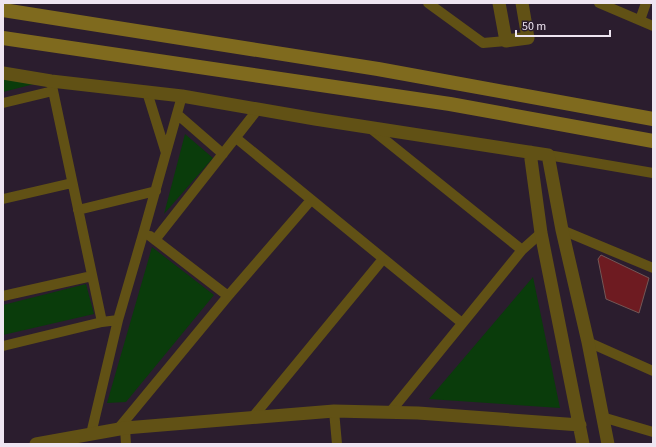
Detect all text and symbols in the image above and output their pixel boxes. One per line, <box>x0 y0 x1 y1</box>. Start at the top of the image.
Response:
scale bar <box>516 12 610 38</box>
text: 50 m <box>522 18 546 35</box>

